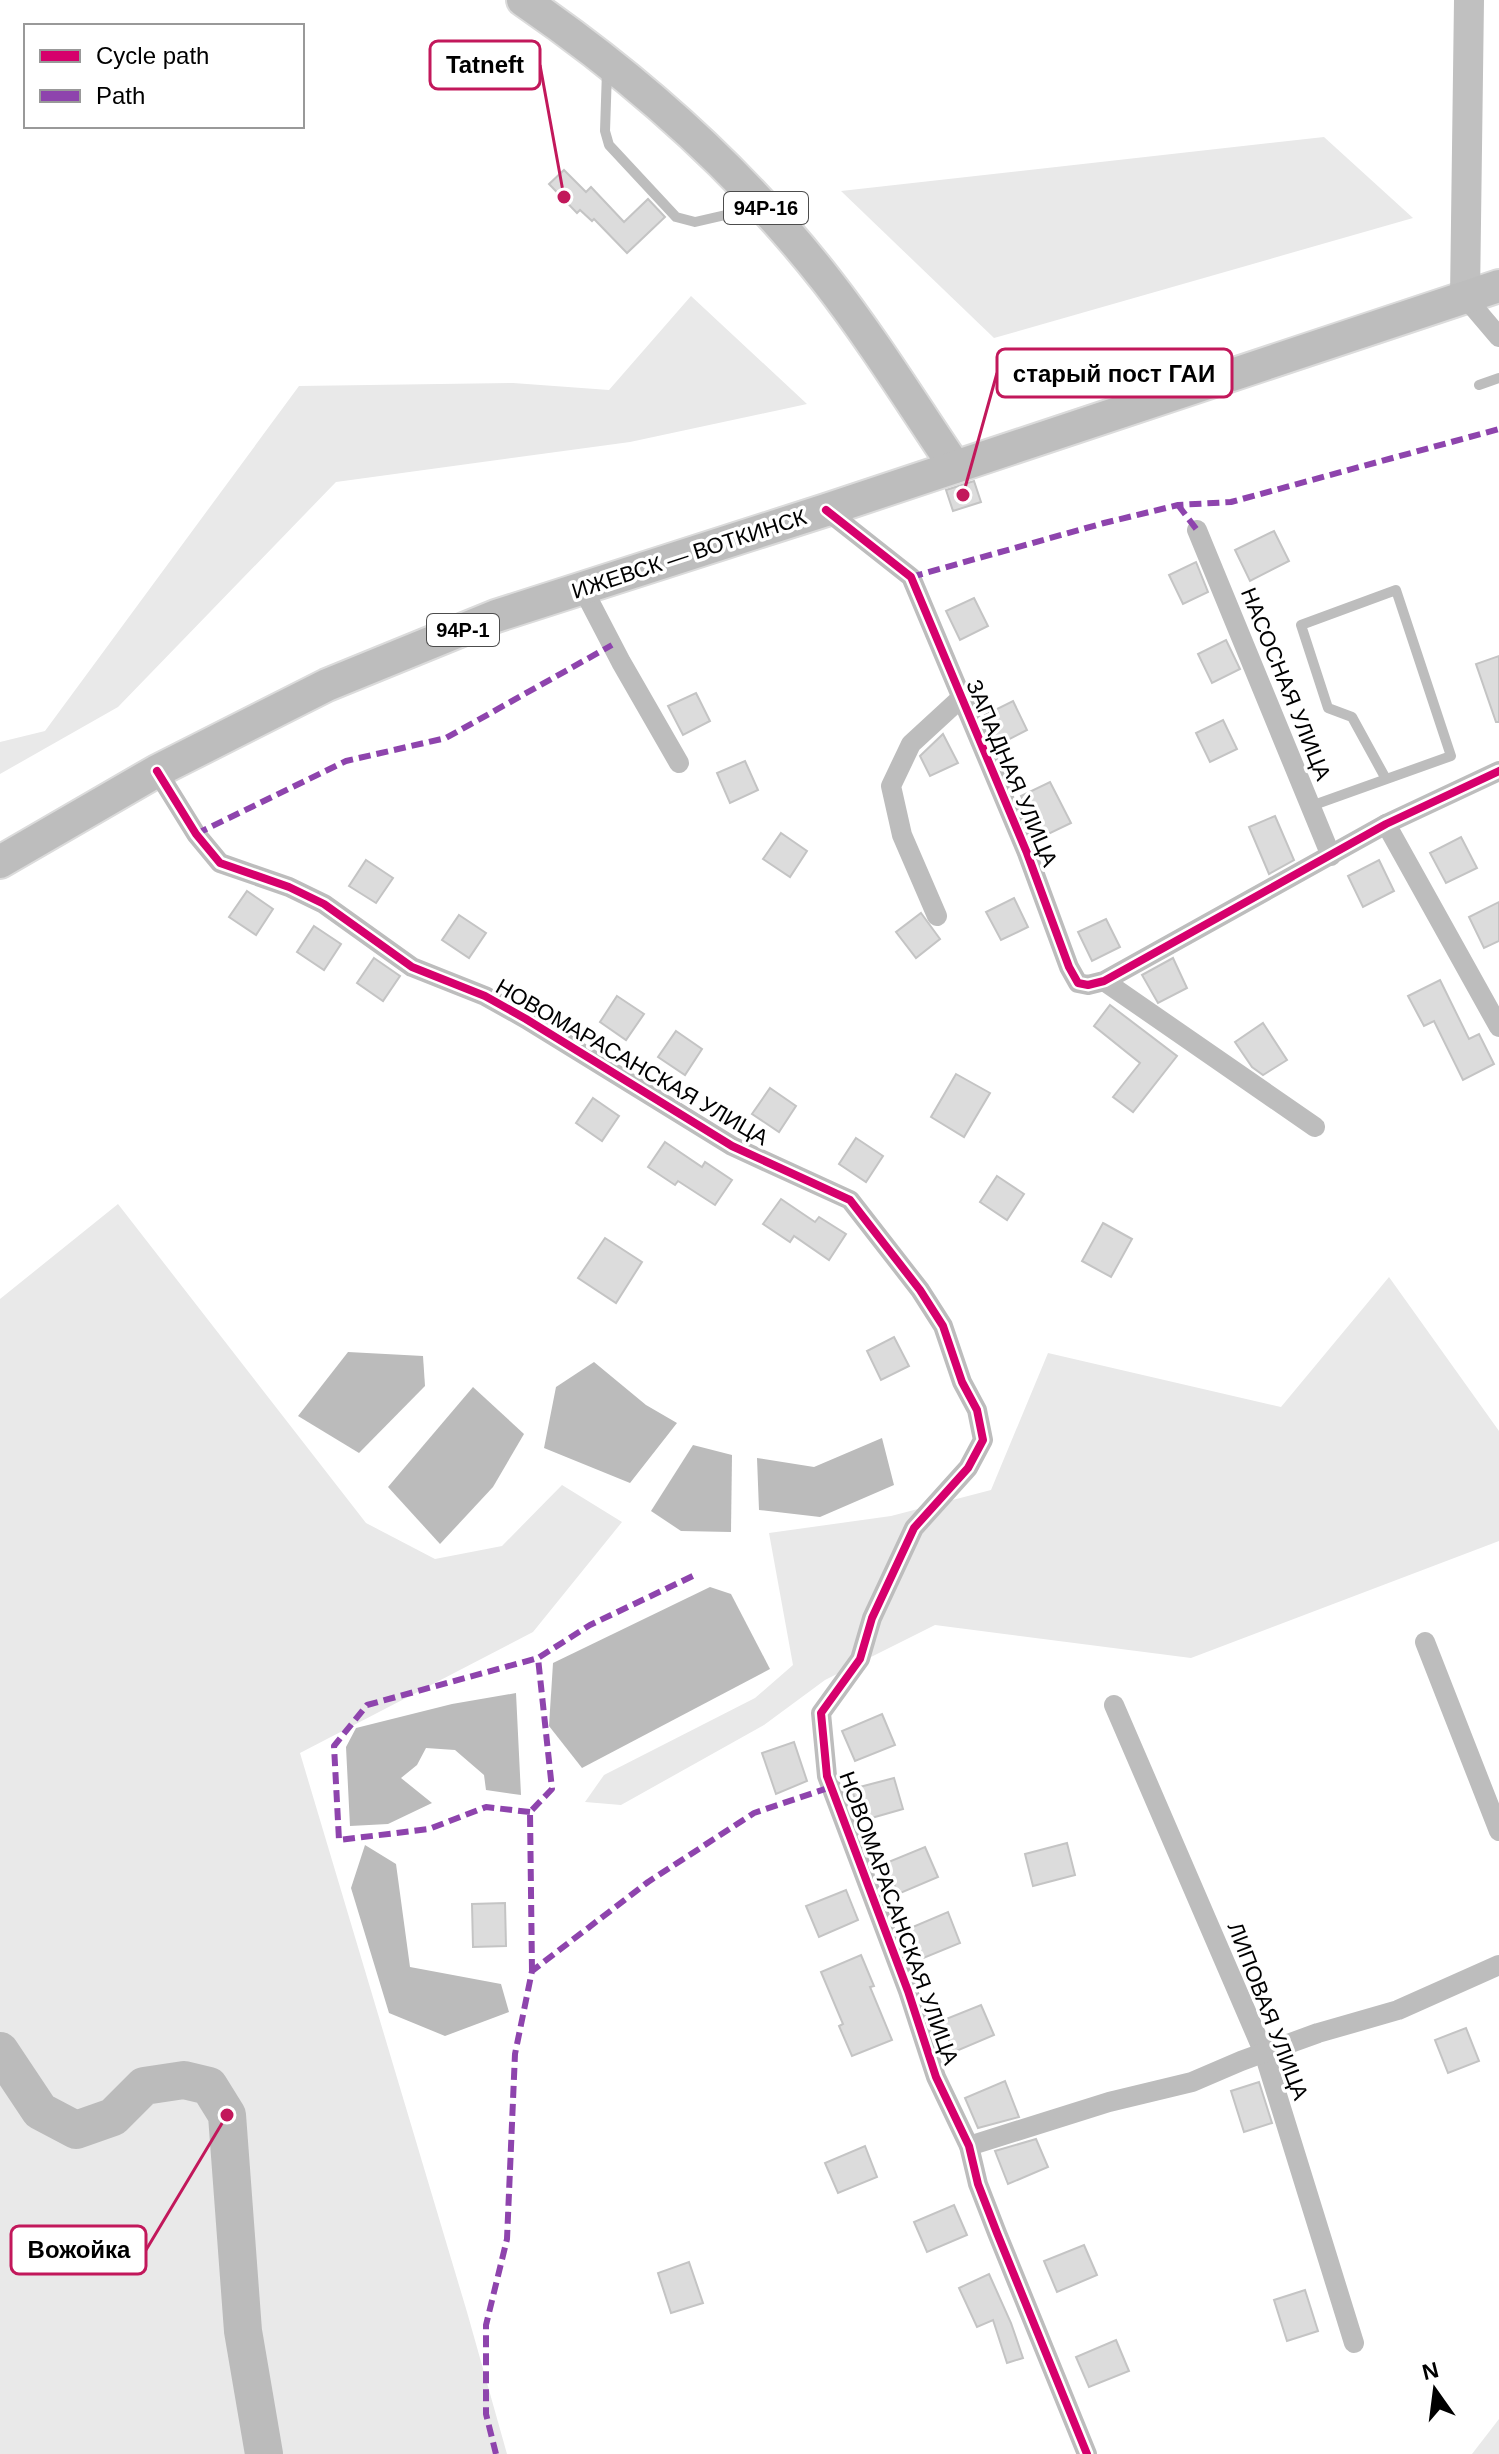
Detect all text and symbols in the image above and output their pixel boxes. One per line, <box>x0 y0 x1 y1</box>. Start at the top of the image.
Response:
legend <box>24 24 304 128</box>
callout: Tatneft <box>430 41 540 89</box>
text: Cycle path <box>96 42 209 69</box>
text: Tatneft <box>446 51 524 78</box>
text: Path <box>96 82 145 109</box>
road number: 94Р-16 <box>724 192 808 224</box>
callout: старый пост ГАИ <box>997 349 1232 397</box>
text: старый пост ГАИ <box>1013 360 1215 387</box>
street label: ИЖЕВСК — ВОТКИНСК <box>568 504 810 604</box>
street label: НАСОСНАЯ УЛИЦА <box>1236 584 1336 784</box>
road number: 94Р-1 <box>427 614 499 646</box>
street label: ЗАПАДНАЯ УЛИЦА <box>961 676 1063 871</box>
street label: НОВОМАРАСАНСКАЯ УЛИЦА <box>491 974 773 1151</box>
street label: НОВОМАРАСАНСКАЯ УЛИЦА <box>834 1768 964 2068</box>
street label: ЛИПОВАЯ УЛИЦА <box>1223 1919 1314 2104</box>
callout: Вожойка <box>11 2226 146 2274</box>
text: Вожойка <box>28 2236 131 2263</box>
north arrow <box>1395 2350 1475 2430</box>
text: N <box>1420 2357 1441 2385</box>

